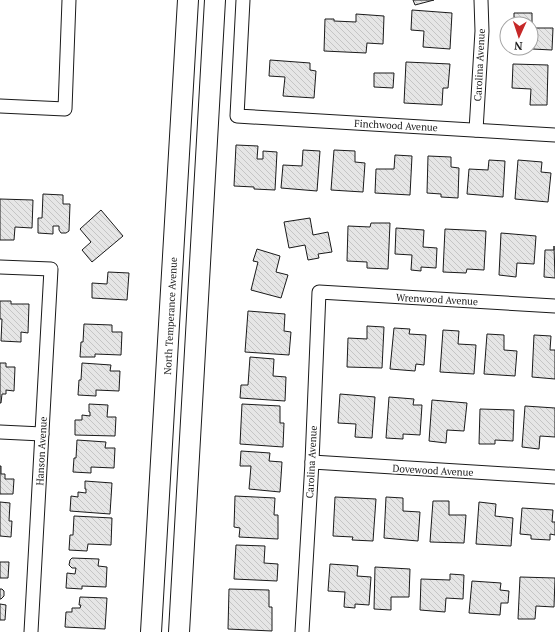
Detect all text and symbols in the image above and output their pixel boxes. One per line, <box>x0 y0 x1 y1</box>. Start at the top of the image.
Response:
north arrow <box>499 16 539 56</box>
street label: Carolina Avenue <box>471 28 488 102</box>
text: N <box>513 39 523 53</box>
street label: Finchwood Avenue <box>354 117 438 134</box>
street label: North Temperance Avenue <box>161 257 180 375</box>
street label: Wrenwood Avenue <box>396 291 478 308</box>
street label: Hanson Avenue <box>33 416 50 486</box>
street label: Carolina Avenue <box>303 425 320 499</box>
street label: Dovewood Avenue <box>392 462 474 479</box>

